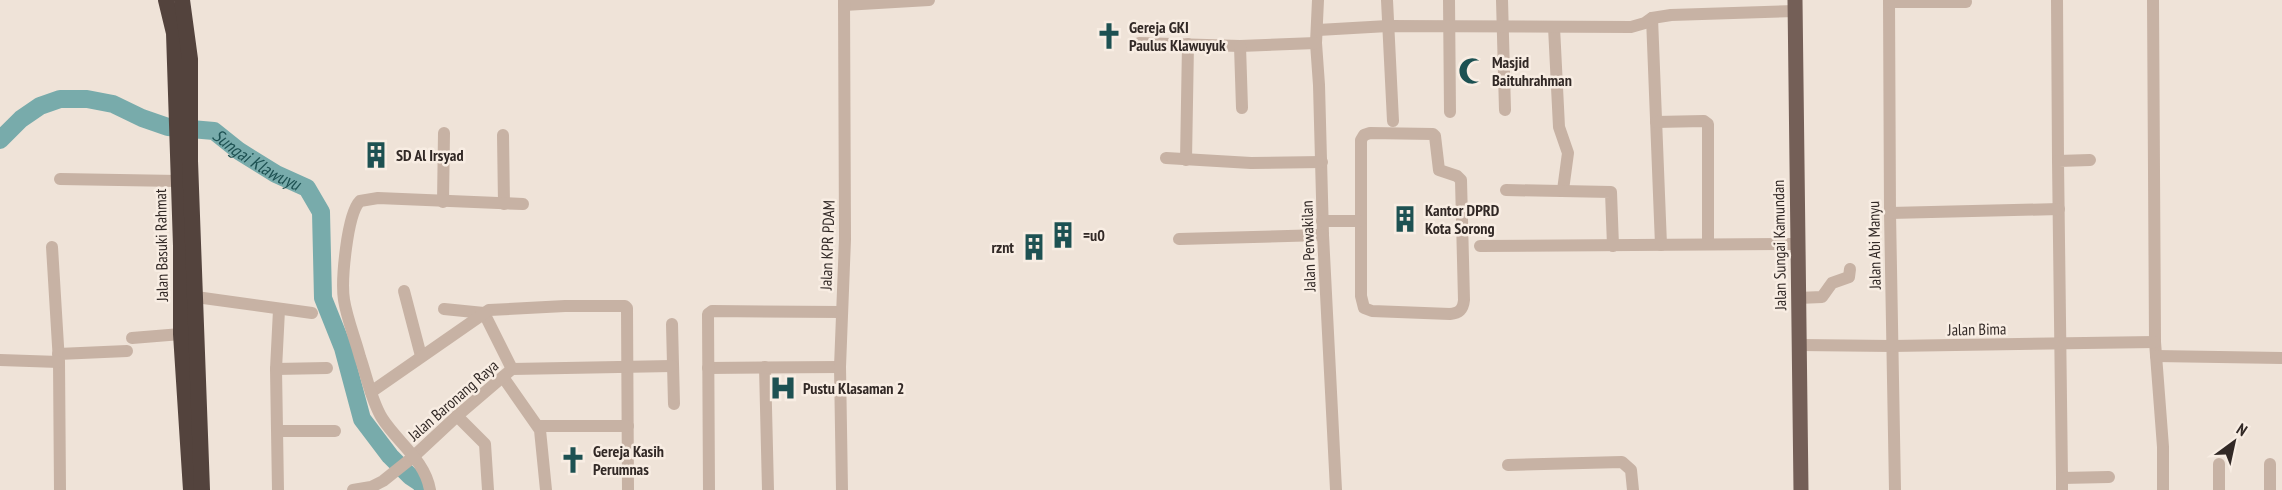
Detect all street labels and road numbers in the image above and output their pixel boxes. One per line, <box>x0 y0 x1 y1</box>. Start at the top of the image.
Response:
street label: Jalan Sungai Kamundan <box>1768 180 1790 311</box>
street label: Jalan Basuki Rahmat <box>150 188 172 302</box>
street label: Jalan KPR PDAM <box>815 200 839 291</box>
street label: Jalan Perwakilan <box>1296 200 1320 293</box>
street label: Jalan Abi Manyu <box>1863 201 1885 290</box>
street label: Jalan Bima <box>1947 318 2006 340</box>
street label: Jalan Baronang Raya <box>403 355 502 445</box>

